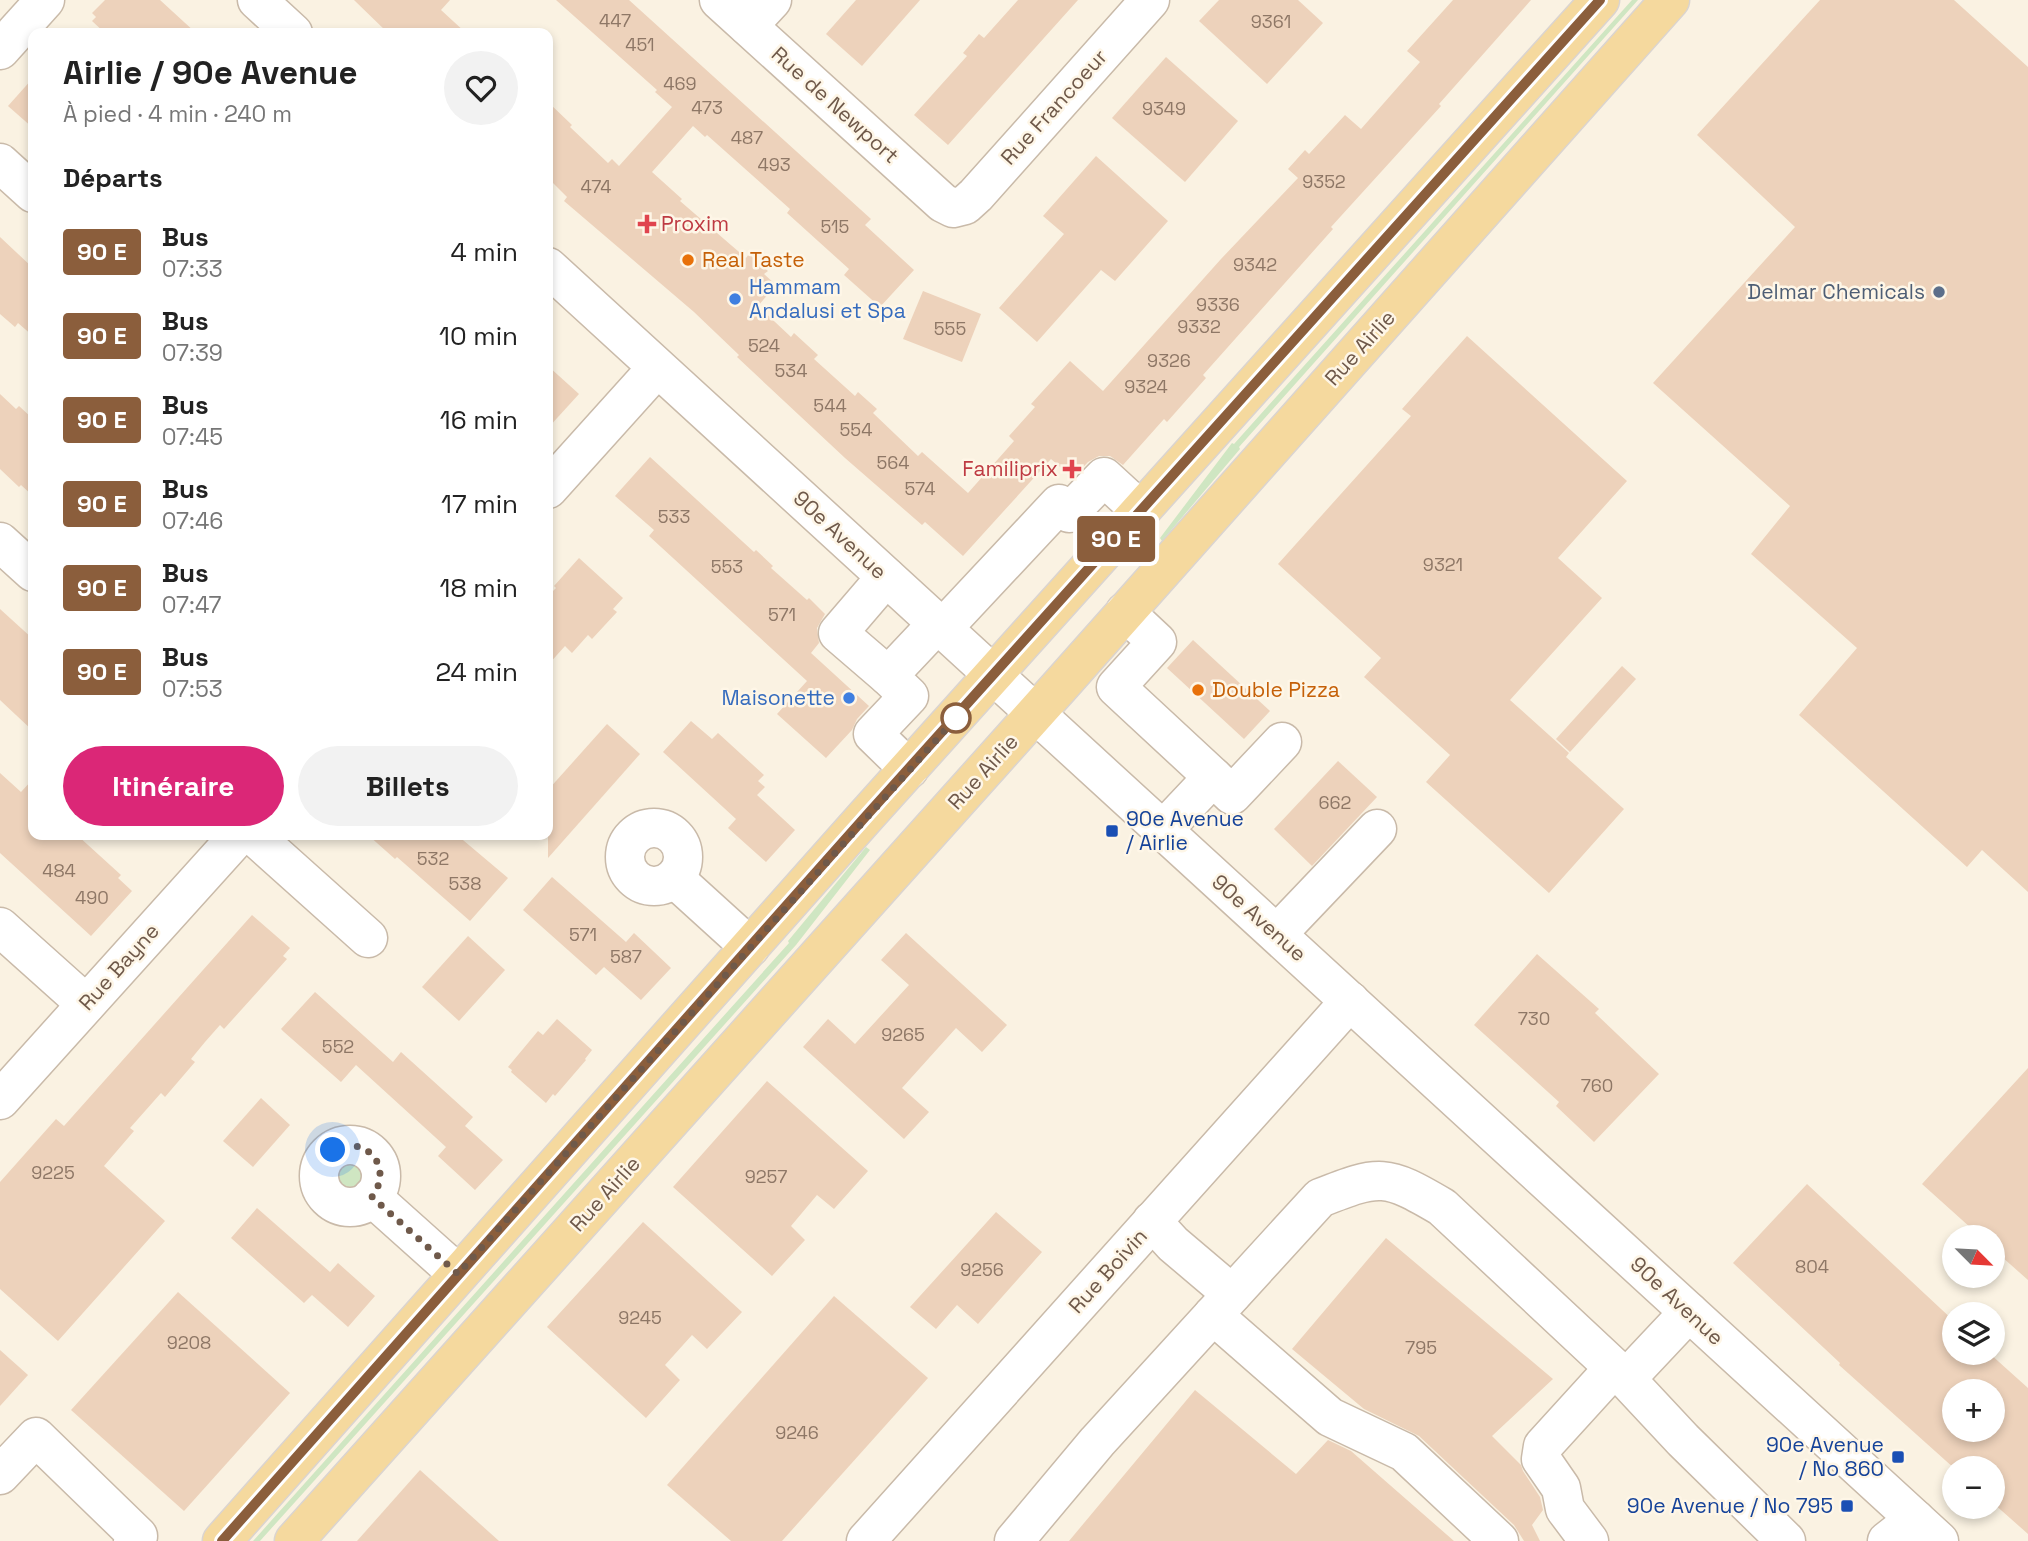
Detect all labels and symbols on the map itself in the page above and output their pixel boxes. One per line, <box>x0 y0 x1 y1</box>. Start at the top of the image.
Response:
house number: 447 <box>599 9 631 32</box>
house number: 9361 <box>1251 10 1291 33</box>
house number: 451 <box>625 33 655 56</box>
street label: Rue de Newport <box>766 40 905 169</box>
street label: Rue Francoeur <box>995 43 1113 170</box>
house number: 469 <box>663 72 697 95</box>
house number: 473 <box>691 96 723 119</box>
house number: 9349 <box>1142 97 1186 120</box>
house number: 487 <box>731 126 763 149</box>
house number: 493 <box>757 153 791 176</box>
house number: 9352 <box>1302 170 1346 193</box>
house number: 474 <box>580 175 612 198</box>
place label: Proxim <box>661 210 729 237</box>
house number: 515 <box>821 215 849 238</box>
marker: Proxim <box>639 216 655 232</box>
place label: Real Taste <box>702 246 805 273</box>
marker: Real Taste <box>680 252 696 268</box>
house number: 9342 <box>1233 253 1277 276</box>
place label: Hammam Andalusi et Spa <box>749 273 906 324</box>
place label: Delmar Chemicals <box>1747 278 1925 305</box>
marker: Delmar Chemicals <box>1931 284 1947 300</box>
marker: Hammam Andalusi et Spa <box>727 291 743 307</box>
house number: 9336 <box>1196 293 1240 316</box>
street label: Rue Airlie <box>1319 304 1401 391</box>
house number: 9332 <box>1177 315 1221 338</box>
house number: 555 <box>934 317 966 340</box>
house number: 524 <box>748 334 780 357</box>
house number: 9326 <box>1147 349 1191 372</box>
house number: 534 <box>775 359 807 382</box>
house number: 9324 <box>1124 375 1168 398</box>
house number: 544 <box>813 394 847 417</box>
house number: 554 <box>840 418 872 441</box>
house number: 564 <box>876 451 910 474</box>
place label: Familiprix <box>962 455 1058 482</box>
marker: Familiprix <box>1064 461 1080 477</box>
house number: 574 <box>905 477 935 500</box>
street label: 90e Avenue <box>788 485 893 585</box>
house number: 533 <box>658 505 690 528</box>
line badge: 90 E <box>1067 516 1165 562</box>
house number: 9321 <box>1423 553 1463 576</box>
house number: 553 <box>711 555 743 578</box>
house number: 571 <box>768 603 796 626</box>
place label: Double Pizza <box>1212 676 1340 703</box>
marker: Double Pizza <box>1190 682 1206 698</box>
place label: Maisonette <box>721 684 835 711</box>
marker: Maisonette <box>841 690 857 706</box>
unlabelled marker <box>941 703 971 733</box>
street label: Rue Airlie <box>942 728 1024 815</box>
house number: 662 <box>1319 791 1351 814</box>
place label: 90e Avenue / Airlie <box>1126 805 1244 856</box>
marker: 90e Avenue / Airlie <box>1104 823 1120 839</box>
house number: 532 <box>417 847 449 870</box>
house number: 484 <box>42 859 76 882</box>
street label: 90e Avenue <box>1206 868 1312 967</box>
house number: 538 <box>449 872 481 895</box>
house number: 490 <box>75 886 109 909</box>
street label: Rue Bayne <box>73 918 165 1016</box>
house number: 571 <box>569 923 597 946</box>
house number: 587 <box>610 945 642 968</box>
house number: 730 <box>1518 1007 1550 1030</box>
house number: 9265 <box>881 1023 925 1046</box>
house number: 552 <box>322 1035 354 1058</box>
house number: 760 <box>1581 1074 1613 1097</box>
your location <box>315 1132 350 1167</box>
street label: Rue Airlie <box>564 1150 646 1237</box>
house number: 9225 <box>31 1161 75 1184</box>
house number: 9257 <box>745 1165 787 1188</box>
street label: Rue Boivin <box>1062 1223 1153 1319</box>
north arrow <box>1942 1225 2006 1288</box>
street label: 90e Avenue <box>1625 1251 1730 1351</box>
house number: 804 <box>1795 1255 1829 1278</box>
house number: 9256 <box>960 1258 1004 1281</box>
house number: 9245 <box>618 1306 662 1329</box>
house number: 9208 <box>167 1331 211 1354</box>
house number: 795 <box>1405 1336 1437 1359</box>
house number: 9246 <box>775 1421 819 1444</box>
place label: 90e Avenue / No 860 <box>1766 1431 1884 1482</box>
marker: 90e Avenue / No 860 <box>1890 1449 1906 1465</box>
place label: 90e Avenue / No 795 <box>1627 1492 1833 1519</box>
marker: 90e Avenue / No 795 <box>1839 1498 1855 1514</box>

